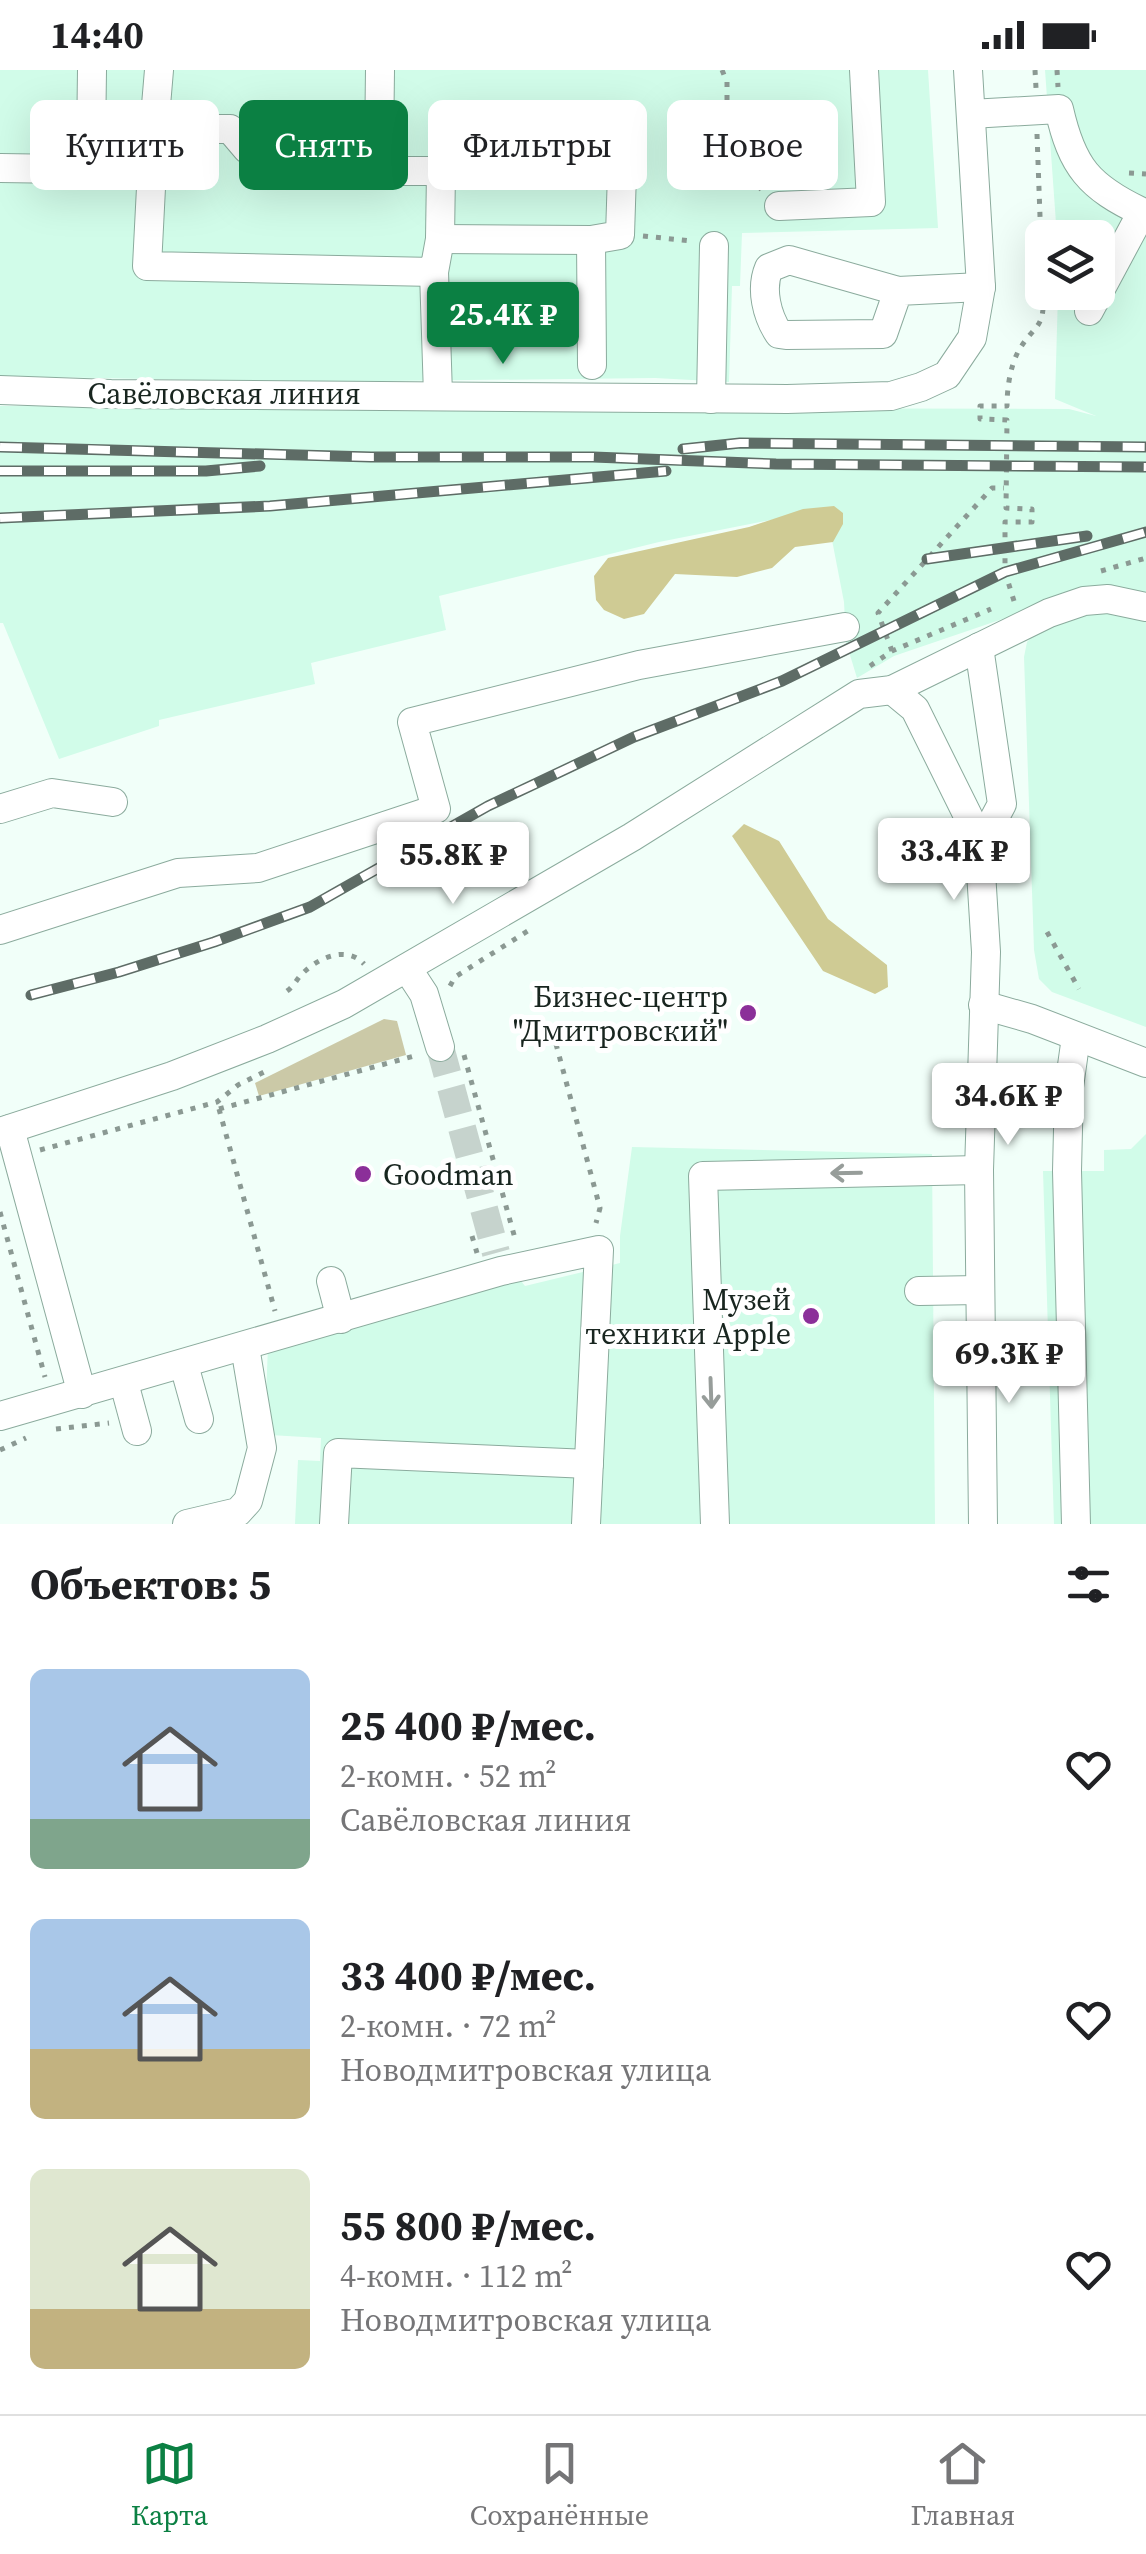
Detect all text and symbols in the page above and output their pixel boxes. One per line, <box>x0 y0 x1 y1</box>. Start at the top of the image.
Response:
text: 14:40 <box>50 9 144 61</box>
chip: Купить <box>30 100 219 190</box>
chip: Снять <box>239 100 408 190</box>
chip: Фильтры <box>428 100 647 190</box>
chip: Новое <box>667 100 838 190</box>
map controls <box>1025 220 1115 310</box>
button: layers <box>1025 220 1115 310</box>
pin: 25.4K ₽ <box>411 282 595 367</box>
text: 25.4K ₽ <box>449 292 557 336</box>
street label: Савёловская линия <box>87 373 361 414</box>
pin: 33.4K ₽ <box>862 818 1046 903</box>
pin: 55.8K ₽ <box>361 822 545 907</box>
text: 33.4K ₽ <box>900 828 1008 872</box>
text: 55.8K ₽ <box>399 832 507 876</box>
place label: Бизнес-центр "Дмитровский" <box>513 976 728 1051</box>
marker: Бизнес-центр "Дмитровский" <box>737 1002 759 1024</box>
pin: 34.6K ₽ <box>916 1063 1100 1148</box>
text: 34.6K ₽ <box>954 1073 1062 1117</box>
place label: Goodman <box>383 1154 514 1195</box>
marker: Goodman <box>352 1163 374 1185</box>
one-way arrow <box>831 1164 864 1182</box>
place label: Музей техники Apple <box>585 1279 791 1354</box>
marker: Музей техники Apple <box>800 1305 822 1327</box>
pin: 69.3K ₽ <box>917 1321 1101 1406</box>
text: 69.3K ₽ <box>955 1331 1063 1375</box>
one-way arrow <box>701 1376 720 1408</box>
text: Объектов: 5 <box>30 1555 271 1613</box>
icon: filters <box>1061 1557 1116 1612</box>
text: 25 400 ₽/мес. <box>340 1696 596 1754</box>
icon: home <box>110 1709 230 1829</box>
icon: heart <box>1061 1742 1116 1797</box>
text: 2-комн. · 52 m² <box>340 1754 557 1798</box>
text: Савёловская линия <box>340 1798 631 1842</box>
text: 33 400 ₽/мес. <box>340 1946 596 2004</box>
icon: home <box>110 1959 230 2079</box>
icon: heart <box>1061 1992 1116 2047</box>
text: 2-комн. · 72 m² <box>340 2004 557 2048</box>
text: Новодмитровская улица <box>340 2048 711 2092</box>
text: 55 800 ₽/мес. <box>340 2196 596 2254</box>
icon: home <box>110 2209 230 2329</box>
icon: heart <box>1061 2242 1116 2297</box>
text: 4-комн. · 112 m² <box>340 2254 573 2298</box>
text: Новодмитровская улица <box>340 2298 711 2342</box>
tab: Карта <box>131 2436 208 2534</box>
tab: Сохранённые <box>470 2436 649 2534</box>
tab: Главная <box>910 2436 1015 2534</box>

